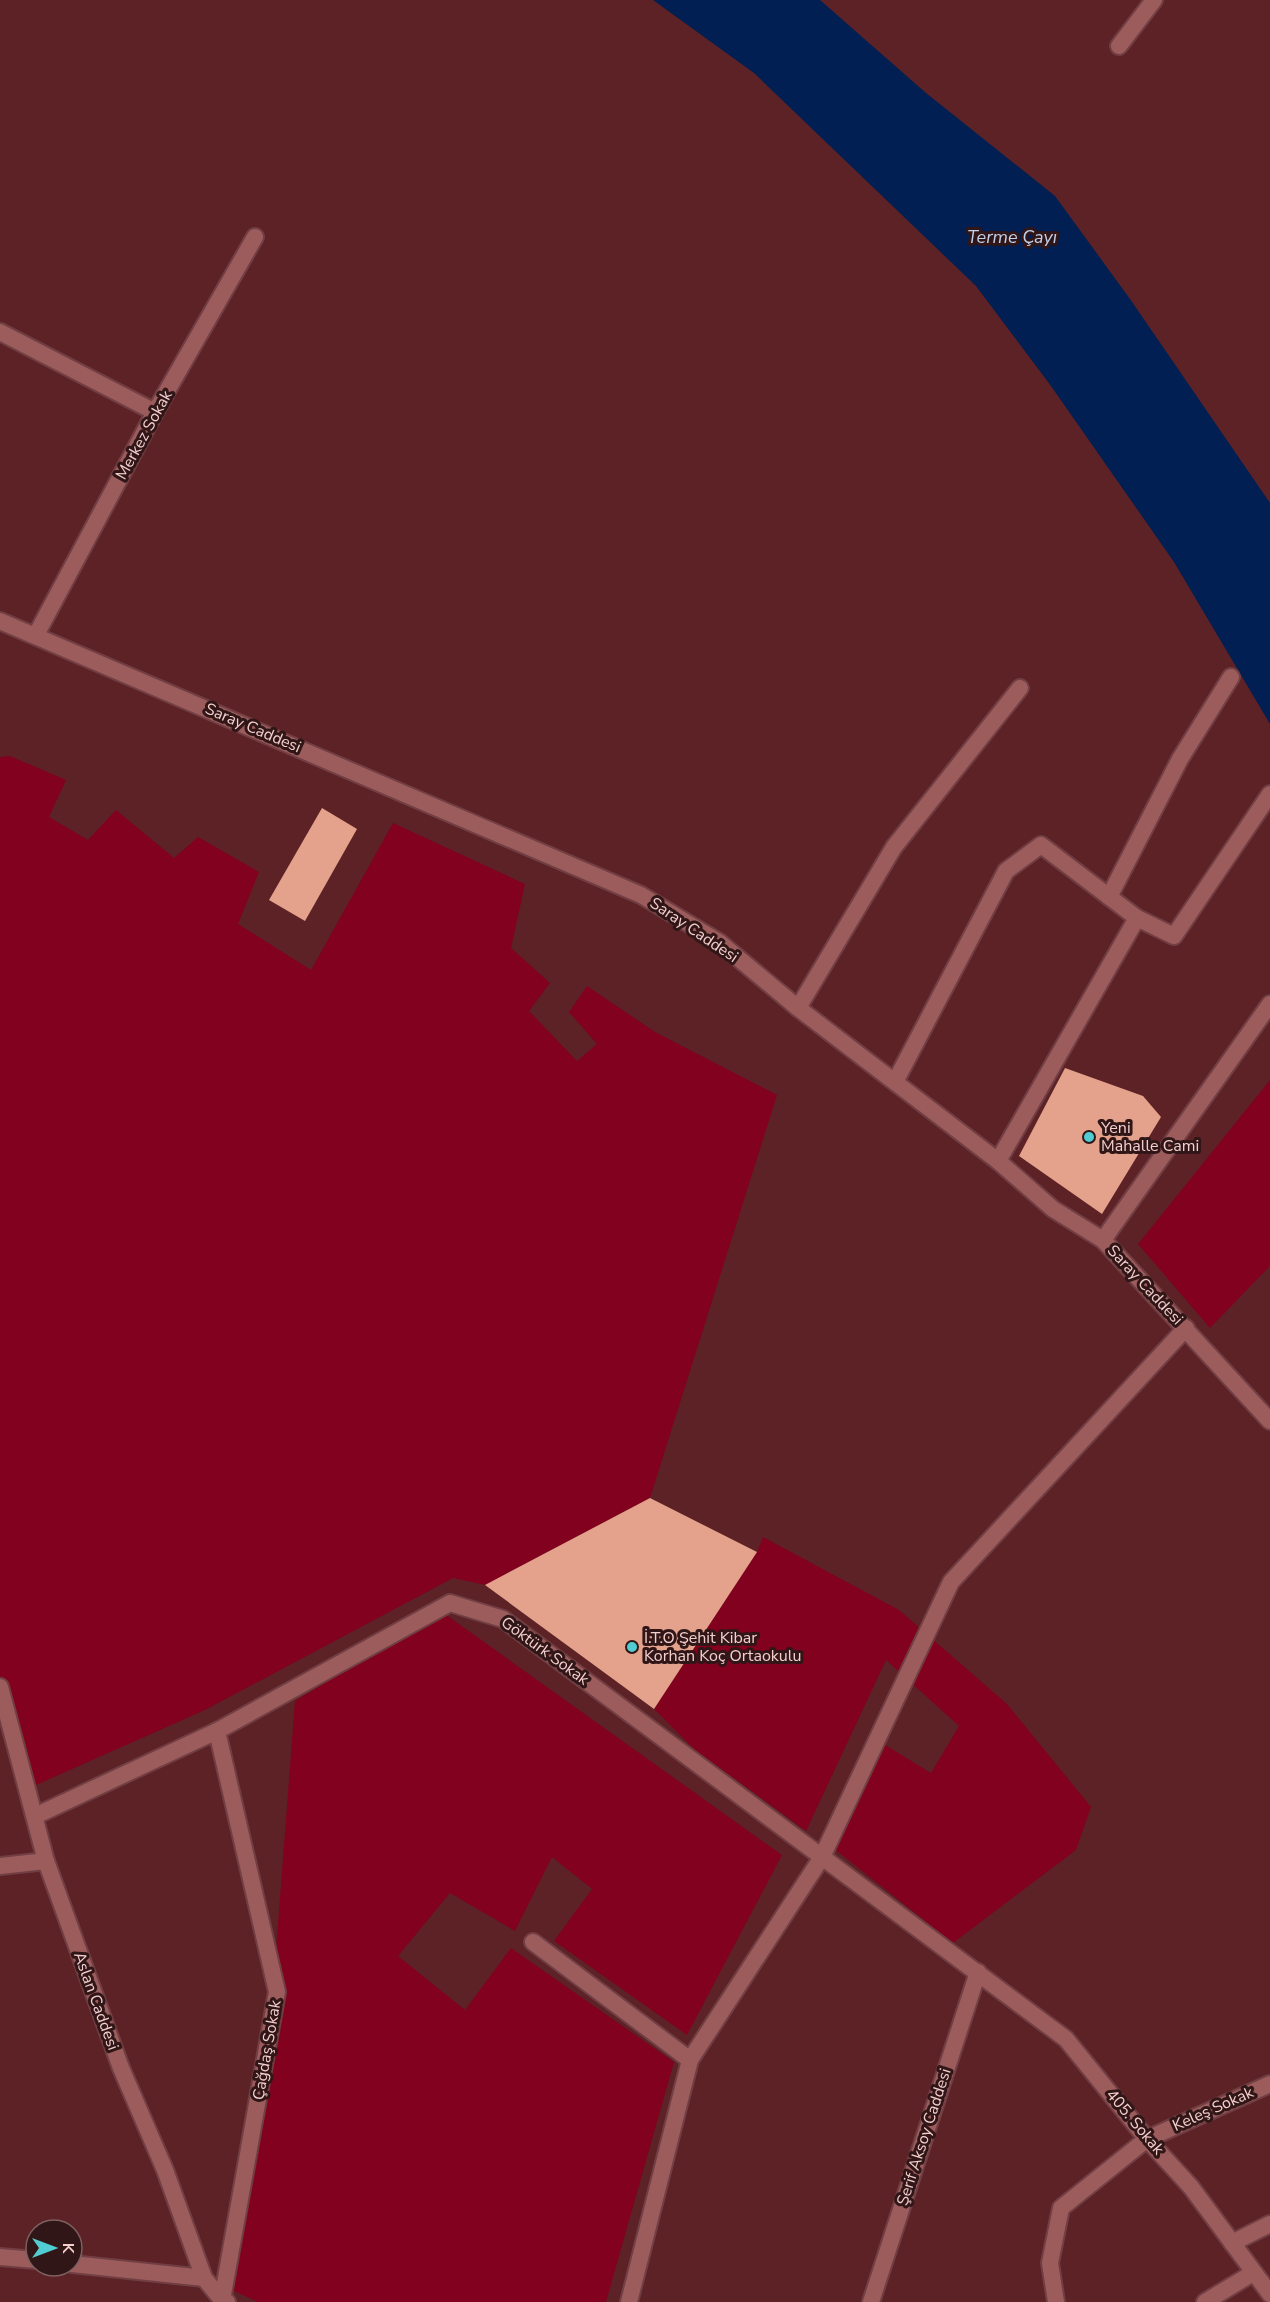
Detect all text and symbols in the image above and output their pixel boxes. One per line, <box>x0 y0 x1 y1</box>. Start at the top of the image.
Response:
water label: Terme Çayı <box>967 225 1057 249</box>
street label: Merkez Sokak <box>110 386 178 484</box>
street label: Saray Caddesi <box>202 698 304 758</box>
street label: Saray Caddesi <box>645 892 743 968</box>
place label: Yeni Mahalle Cami <box>1100 1117 1199 1157</box>
marker: Yeni Mahalle Cami <box>1082 1130 1096 1144</box>
street label: Saray Caddesi <box>1102 1240 1188 1330</box>
street label: Göktürk Sokak <box>497 1612 594 1691</box>
place label: İ.T.O Şehit Kibar Korhan Koç Ortaokulu <box>644 1627 802 1667</box>
marker: İ.T.O Şehit Kibar Korhan Koç Ortaokulu <box>625 1640 639 1654</box>
street label: Aslan Caddesi <box>68 1949 124 2053</box>
street label: Çağdaş Sokak <box>247 1997 287 2102</box>
street label: Şerif Aksoy Caddesi <box>891 2066 957 2208</box>
street label: Keleş Sokak <box>1169 2081 1258 2137</box>
street label: 405. Sokak <box>1101 2084 1170 2160</box>
north arrow <box>24 2218 84 2278</box>
text: K <box>57 2243 79 2255</box>

